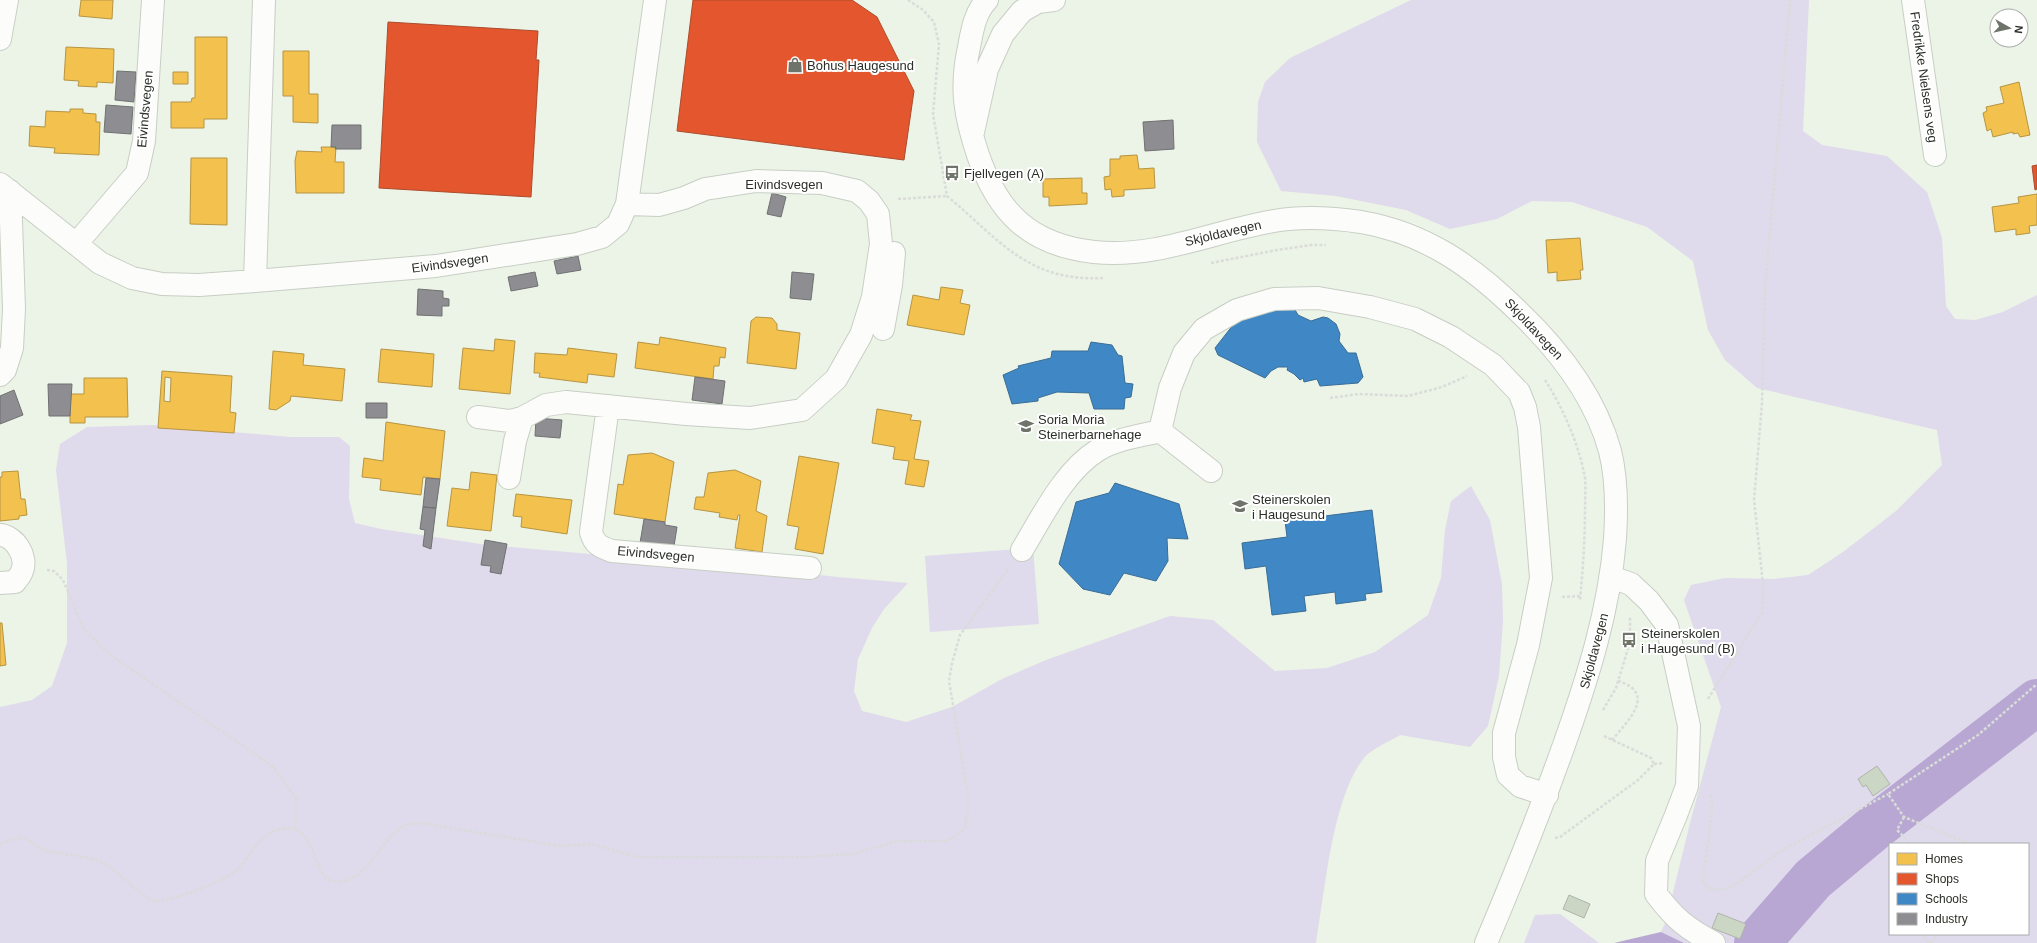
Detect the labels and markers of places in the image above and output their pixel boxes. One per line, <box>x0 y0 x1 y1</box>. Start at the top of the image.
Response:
shop icon: Bohus Haugesund <box>786 56 804 74</box>
place label: Bohus Haugesund <box>807 58 914 73</box>
bus stop icon: Fjellvegen (A) <box>943 164 961 182</box>
place label: Fjellvegen (A) <box>964 166 1044 181</box>
place label: Soria Moria Steinerbarnehage <box>1038 412 1141 442</box>
school or university icon: Soria Moria Steinerbarnehage <box>1017 417 1035 435</box>
place label: Steinerskolen i Haugesund <box>1252 492 1331 522</box>
school or university icon: Steinerskolen i Haugesund <box>1231 497 1249 515</box>
place label: Steinerskolen i Haugesund (B) <box>1641 626 1735 656</box>
bus stop icon: Steinerskolen i Haugesund (B) <box>1620 631 1638 649</box>

